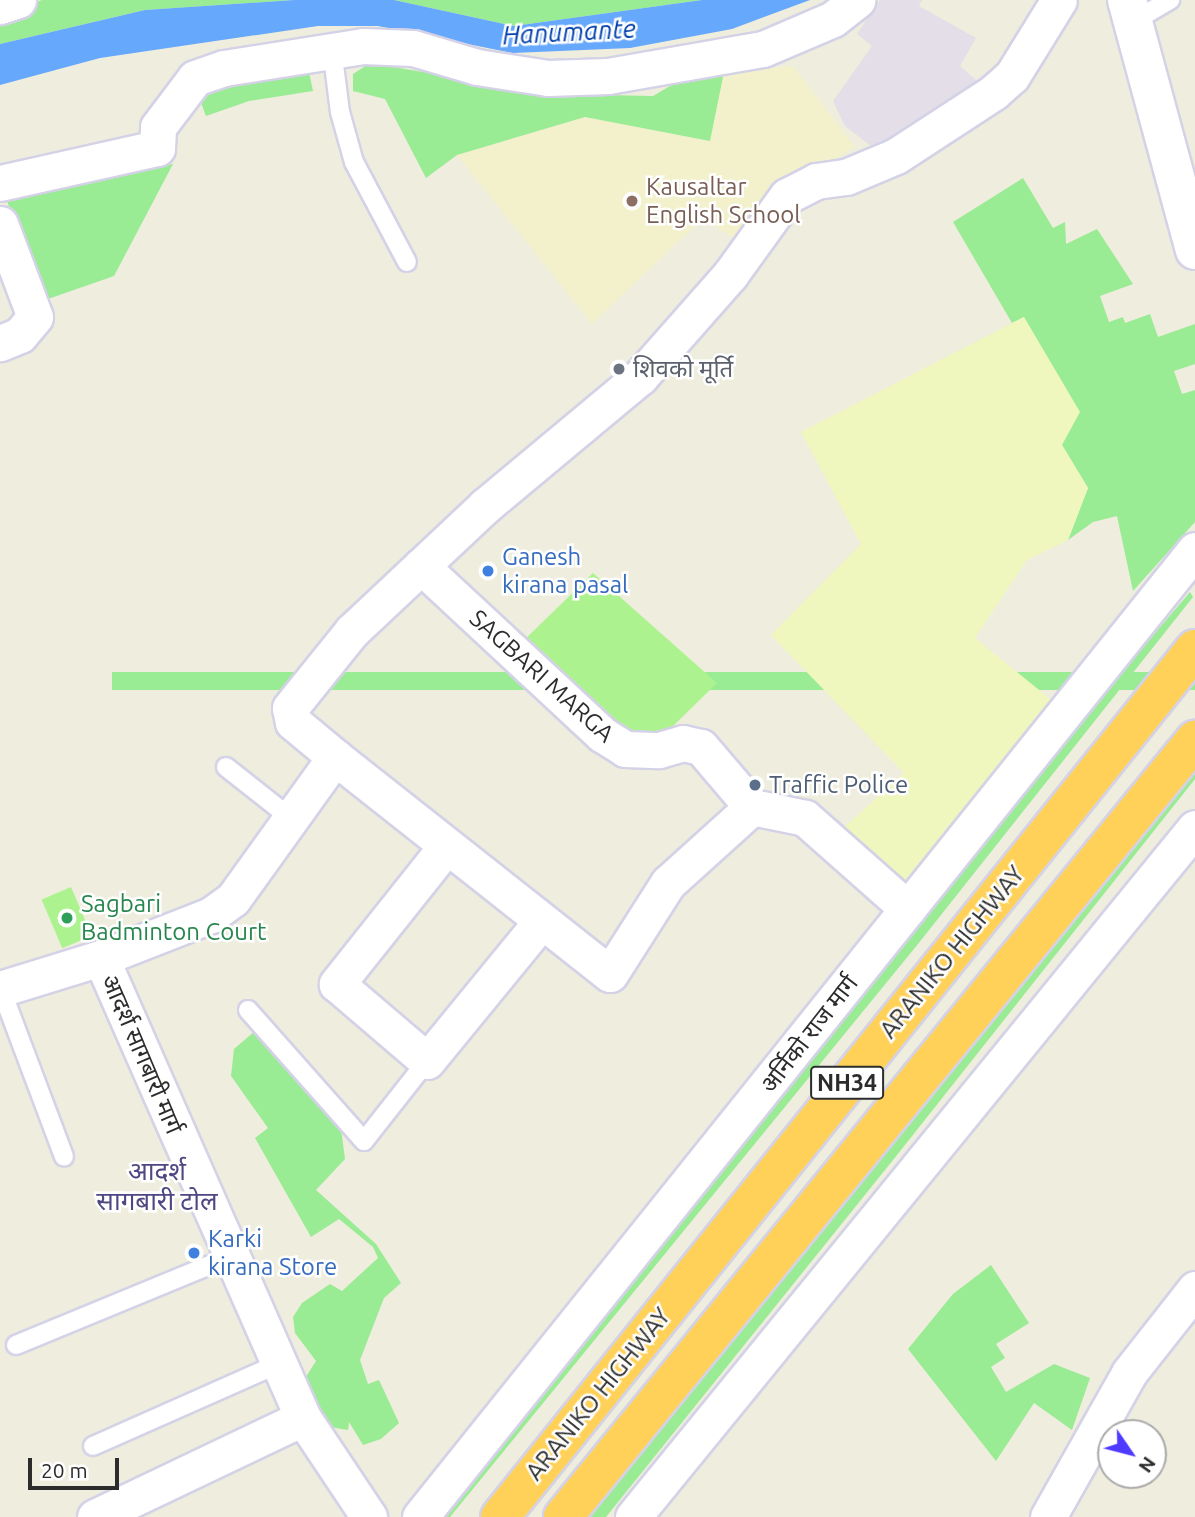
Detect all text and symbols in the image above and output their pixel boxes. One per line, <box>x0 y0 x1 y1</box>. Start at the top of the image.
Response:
water label: Hanumante <box>502 13 636 51</box>
place label: Kausaltar English School <box>646 173 801 229</box>
marker: Kausaltar English School <box>624 193 640 209</box>
place label: शिवको मूर्ति <box>633 355 733 383</box>
marker: शिवको मूर्ति <box>611 361 627 377</box>
place label: Ganesh kirana pasal <box>502 543 628 599</box>
marker: Ganesh kirana pasal <box>480 563 496 579</box>
street label: SAGBARI MARGA <box>464 604 620 748</box>
place label: Traffic Police <box>769 771 908 799</box>
marker: Traffic Police <box>747 777 763 793</box>
street label: ARANIKO HIGHWAY <box>874 860 1030 1044</box>
place label: Sagbari Badminton Court <box>81 890 266 946</box>
marker: Sagbari Badminton Court <box>59 910 75 926</box>
street label: अर्निको राज मार्ग <box>754 969 864 1099</box>
street label: आदर्श सागबारी मार्ग <box>95 970 189 1138</box>
road number: NH34 <box>808 1064 886 1102</box>
district label: आदर्श सागबारी टोल <box>96 1155 218 1216</box>
place label: Karki kirana Store <box>208 1225 337 1281</box>
marker: Karki kirana Store <box>186 1245 202 1261</box>
street label: ARANIKO HIGHWAY <box>520 1302 676 1486</box>
north arrow <box>1097 1419 1167 1489</box>
scale bar <box>32 1444 122 1488</box>
text: N <box>1134 1453 1161 1477</box>
text: 20 m <box>41 1458 88 1482</box>

